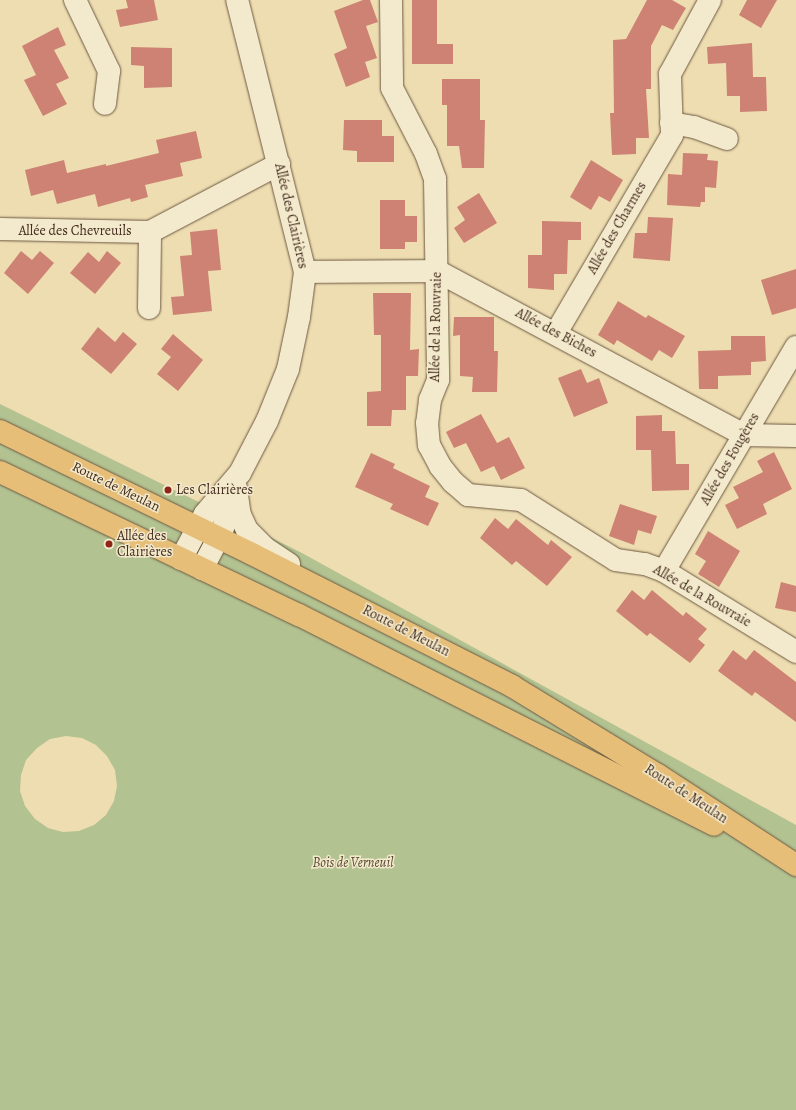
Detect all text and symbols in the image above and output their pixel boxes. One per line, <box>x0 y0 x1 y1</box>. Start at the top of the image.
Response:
street label: Allée des Clairières <box>271 162 311 270</box>
street label: Allée des Charmes <box>584 179 650 277</box>
street label: Allée des Chevreuils <box>18 223 132 239</box>
street label: Allée de la Rouvraie <box>427 272 445 382</box>
street label: Allée des Biches <box>512 305 600 361</box>
street label: Allée des Fougères <box>697 410 763 508</box>
street label: Route de Meulan <box>69 458 163 516</box>
place label: Les Clairières <box>176 482 253 498</box>
marker: Les Clairières <box>163 485 173 495</box>
place label: Allée des Clairières <box>117 528 172 560</box>
marker: Allée des Clairières <box>104 539 114 549</box>
street label: Allée de la Rouvraie <box>650 561 754 631</box>
street label: Route de Meulan <box>359 602 453 660</box>
street label: Route de Meulan <box>641 761 731 827</box>
park label: Bois de Verneuil <box>312 855 394 871</box>

